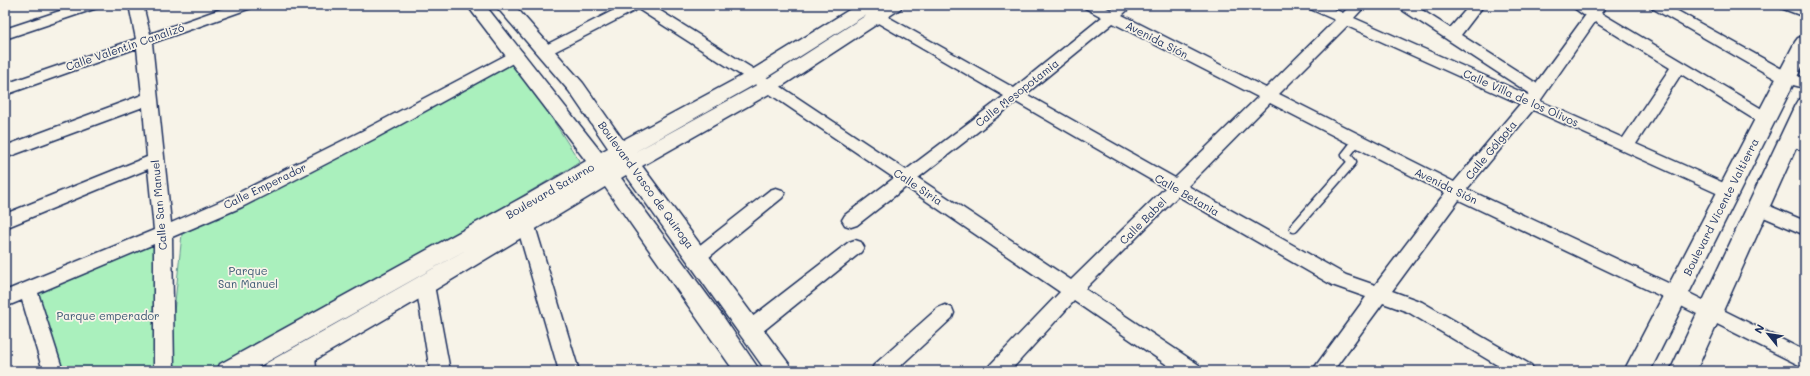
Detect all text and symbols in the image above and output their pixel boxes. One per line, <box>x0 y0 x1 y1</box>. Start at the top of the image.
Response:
street label: Avenida Sión <box>1123 17 1191 62</box>
street label: Calle Valentín Canalizó <box>64 19 187 74</box>
street label: Calle Mesopotamia <box>972 55 1062 130</box>
street label: Calle Villa de los Olivos <box>1461 65 1581 130</box>
street label: Calle Gólgota <box>1462 117 1520 182</box>
street label: Boulevard Vasco de Quiroga <box>595 118 698 252</box>
street label: Boulevard Vicente Valtierra <box>1679 135 1762 278</box>
street label: Calle San Manuel <box>147 159 170 251</box>
street label: Calle Emperador <box>221 159 309 212</box>
street label: Boulevard Saturno <box>503 159 597 222</box>
street label: Avenida Sión <box>1412 164 1480 207</box>
street label: Calle Siria <box>891 165 946 209</box>
street label: Calle Betania <box>1152 170 1222 219</box>
street label: Calle Babel <box>1116 194 1169 247</box>
park label: Parque San Manuel <box>218 263 278 291</box>
park label: Parque emperador <box>56 308 160 323</box>
north arrow <box>1748 314 1788 354</box>
text: N <box>1750 321 1767 336</box>

